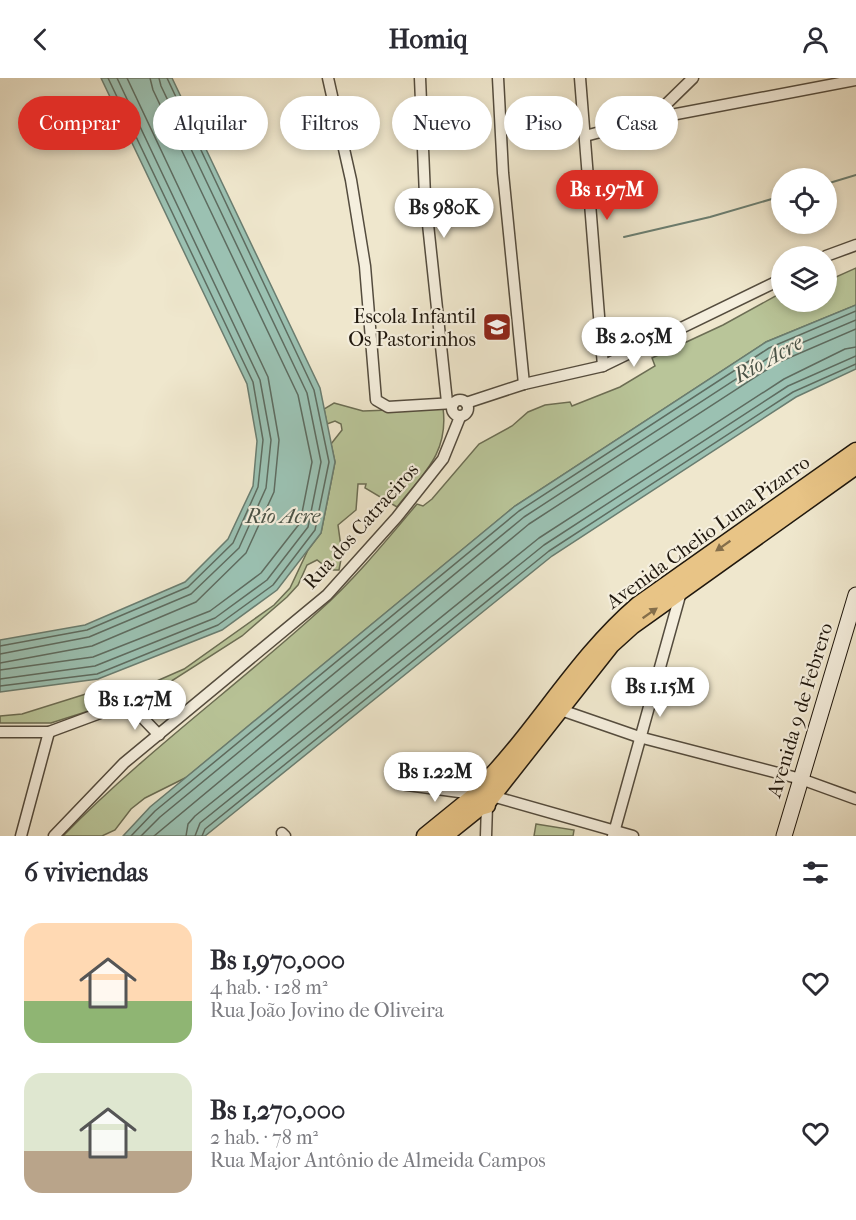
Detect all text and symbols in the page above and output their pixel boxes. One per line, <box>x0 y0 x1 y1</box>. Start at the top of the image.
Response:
icon: back <box>24 23 57 56</box>
text: Homiq <box>389 23 467 55</box>
icon: person <box>799 23 832 56</box>
chip: Comprar <box>18 96 141 150</box>
chip: Alquilar <box>153 96 268 150</box>
chip: Filtros <box>280 96 380 150</box>
chip: Nuevo <box>392 96 492 150</box>
chip: Piso <box>504 96 583 150</box>
chip: Casa <box>595 96 678 150</box>
map controls <box>771 168 837 312</box>
button: locate <box>771 168 837 234</box>
pin: Bs 1.97M <box>545 170 669 221</box>
text: Bs 1.97M <box>570 178 644 201</box>
pin: Bs 980K <box>389 188 499 239</box>
text: Bs 980K <box>409 196 479 219</box>
button: layers <box>771 246 837 312</box>
place label: Escola Infantil Os Pastorinhos <box>348 305 476 351</box>
school or university icon: Escola Infantil Os Pastorinhos <box>481 311 513 343</box>
pin: Bs 2.05M <box>572 317 696 368</box>
text: Bs 2.05M <box>596 325 672 348</box>
water label: Río Acre <box>728 330 807 389</box>
street label: Avenida Chelio Luna Pizarro <box>601 451 814 614</box>
street label: Rua dos Catraeiros <box>299 458 423 594</box>
water label: Río Acre <box>244 504 321 528</box>
one-way arrow <box>715 540 731 552</box>
one-way arrow <box>642 608 658 619</box>
street label: Avenida 9 de Febrero <box>762 620 838 801</box>
pin: Bs 1.15M <box>598 667 722 718</box>
text: Bs 1.15M <box>625 675 695 698</box>
pin: Bs 1.27M <box>73 680 197 731</box>
text: Bs 1.27M <box>98 688 172 711</box>
pin: Bs 1.22M <box>373 752 497 803</box>
text: Bs 1.22M <box>398 760 472 783</box>
icon: filters <box>799 856 832 889</box>
text: 6 viviendas <box>24 857 148 888</box>
text: Bs 1,970,000 <box>210 945 345 976</box>
icon: home <box>72 947 144 1019</box>
icon: heart <box>799 967 832 1000</box>
text: 4 hab. · 128 m² <box>210 976 328 999</box>
text: Rua João Jovino de Oliveira <box>210 999 444 1022</box>
text: Bs 1,270,000 <box>210 1095 345 1126</box>
icon: home <box>72 1097 144 1169</box>
icon: heart <box>799 1117 832 1150</box>
text: 2 hab. · 78 m² <box>210 1126 318 1149</box>
text: Rua Major Antônio de Almeida Campos <box>210 1149 546 1172</box>

